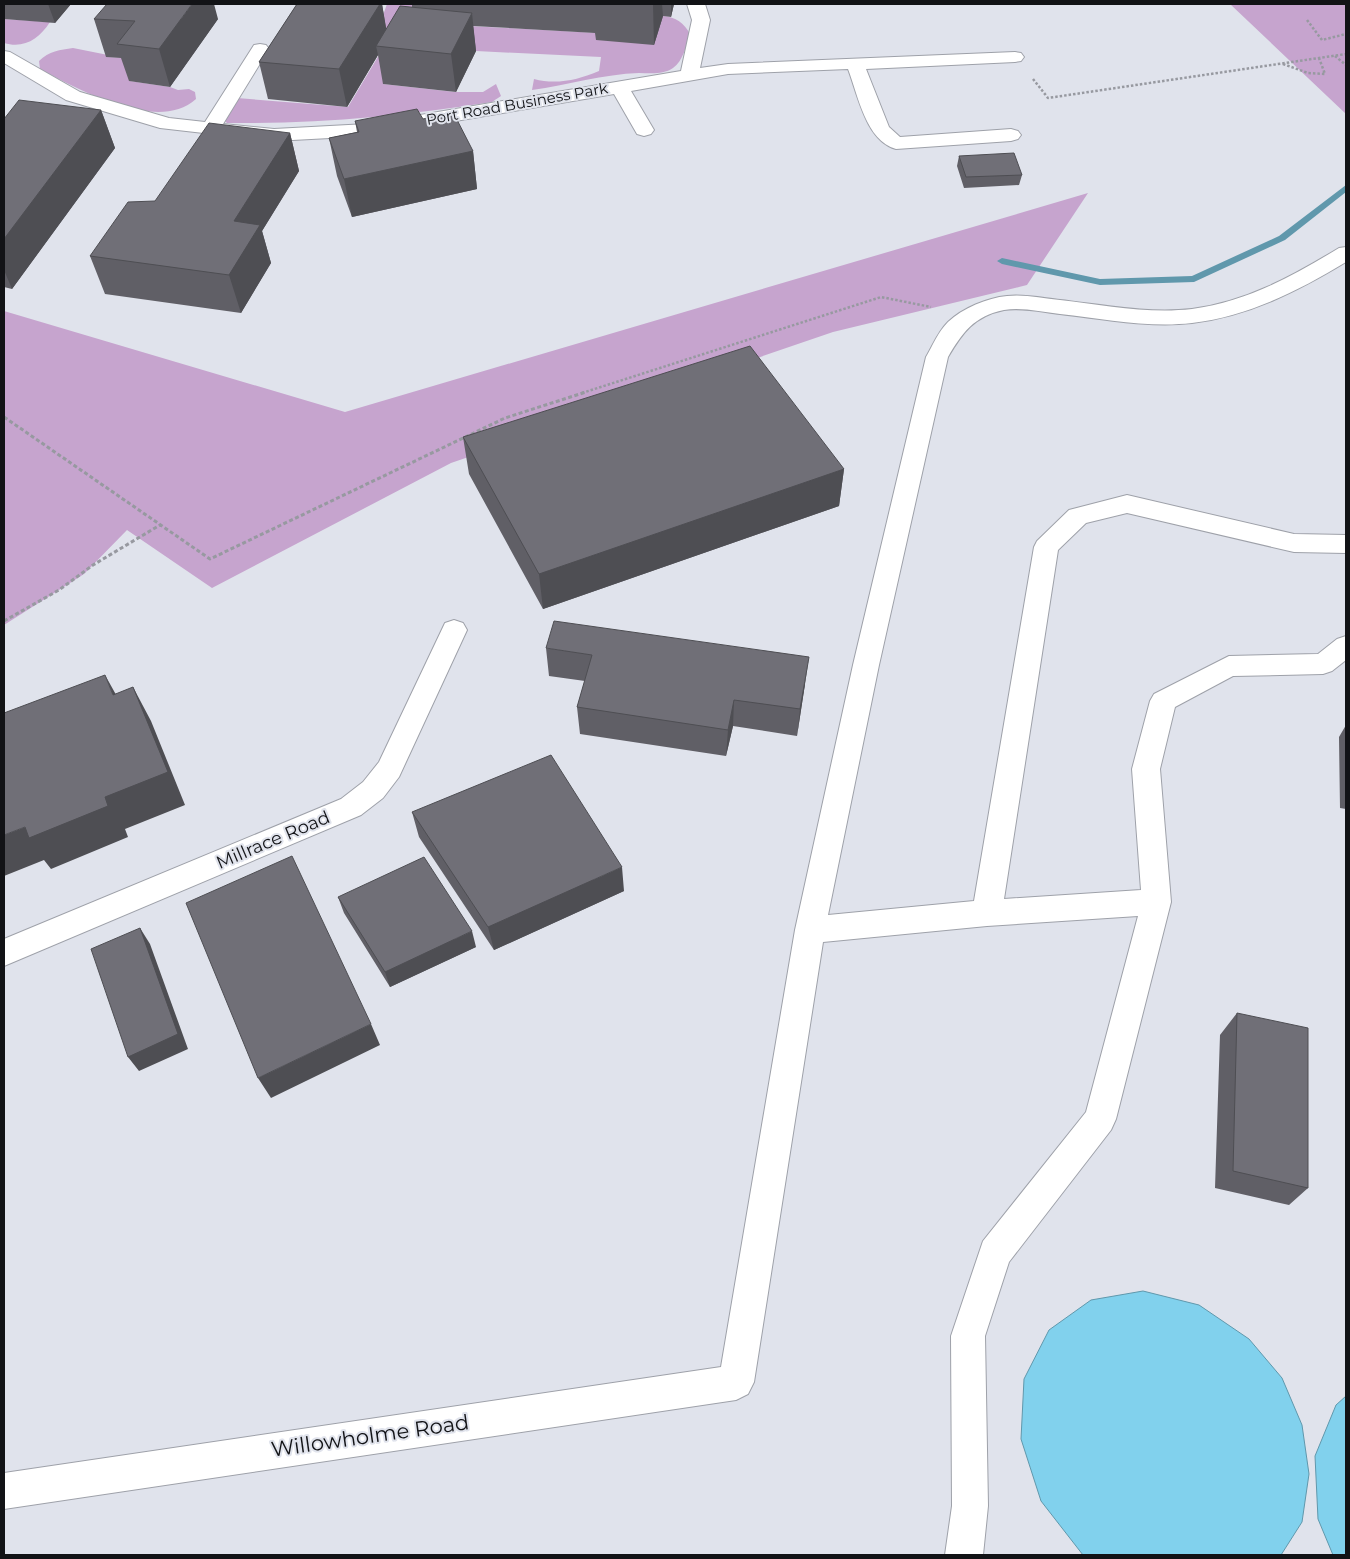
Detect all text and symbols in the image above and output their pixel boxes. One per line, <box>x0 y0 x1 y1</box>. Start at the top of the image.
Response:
street label: Port Road Business Park <box>425 78 609 129</box>
street label: Millrace Road <box>213 806 333 874</box>
street label: Willowholme Road <box>269 1409 471 1462</box>

